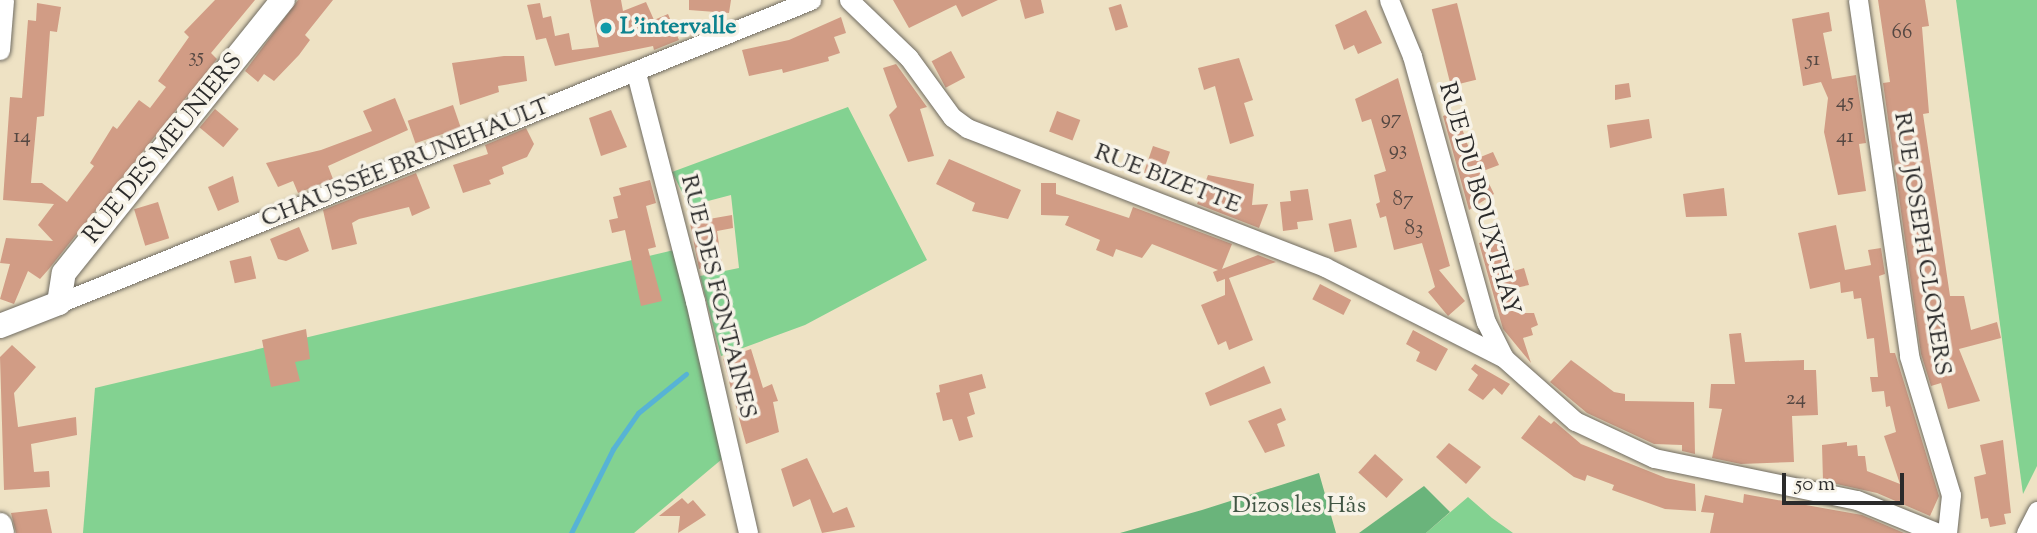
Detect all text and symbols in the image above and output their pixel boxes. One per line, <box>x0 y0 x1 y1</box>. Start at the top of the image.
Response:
place label: L'intervalle <box>620 14 736 42</box>
marker: L'intervalle <box>598 20 614 36</box>
house number: 66 <box>1892 20 1912 46</box>
house number: 35 <box>188 44 204 70</box>
house number: 51 <box>1806 47 1820 73</box>
street label: RUE DES MEUNIERS <box>78 48 250 250</box>
street label: RUE DU BOUXTHAY <box>1431 79 1525 319</box>
house number: 45 <box>1836 89 1854 115</box>
street label: CHAUSSÉE BRUNEHAULT <box>257 93 555 235</box>
house number: 97 <box>1381 106 1401 132</box>
street label: RUE JOSEPH CLOKERS <box>1886 110 1956 378</box>
house number: 14 <box>13 124 31 150</box>
house number: 41 <box>1836 124 1854 150</box>
house number: 93 <box>1389 137 1407 163</box>
street label: RUE BIZETTE <box>1090 139 1244 221</box>
street label: RUE DES FONTAINES <box>673 172 761 422</box>
house number: 87 <box>1392 187 1414 213</box>
house number: 83 <box>1405 216 1423 242</box>
house number: 24 <box>1786 386 1806 412</box>
scale bar <box>1785 460 1908 504</box>
text: 50 m <box>1795 470 1835 500</box>
park label: Dizos les Hås <box>1232 493 1366 521</box>

